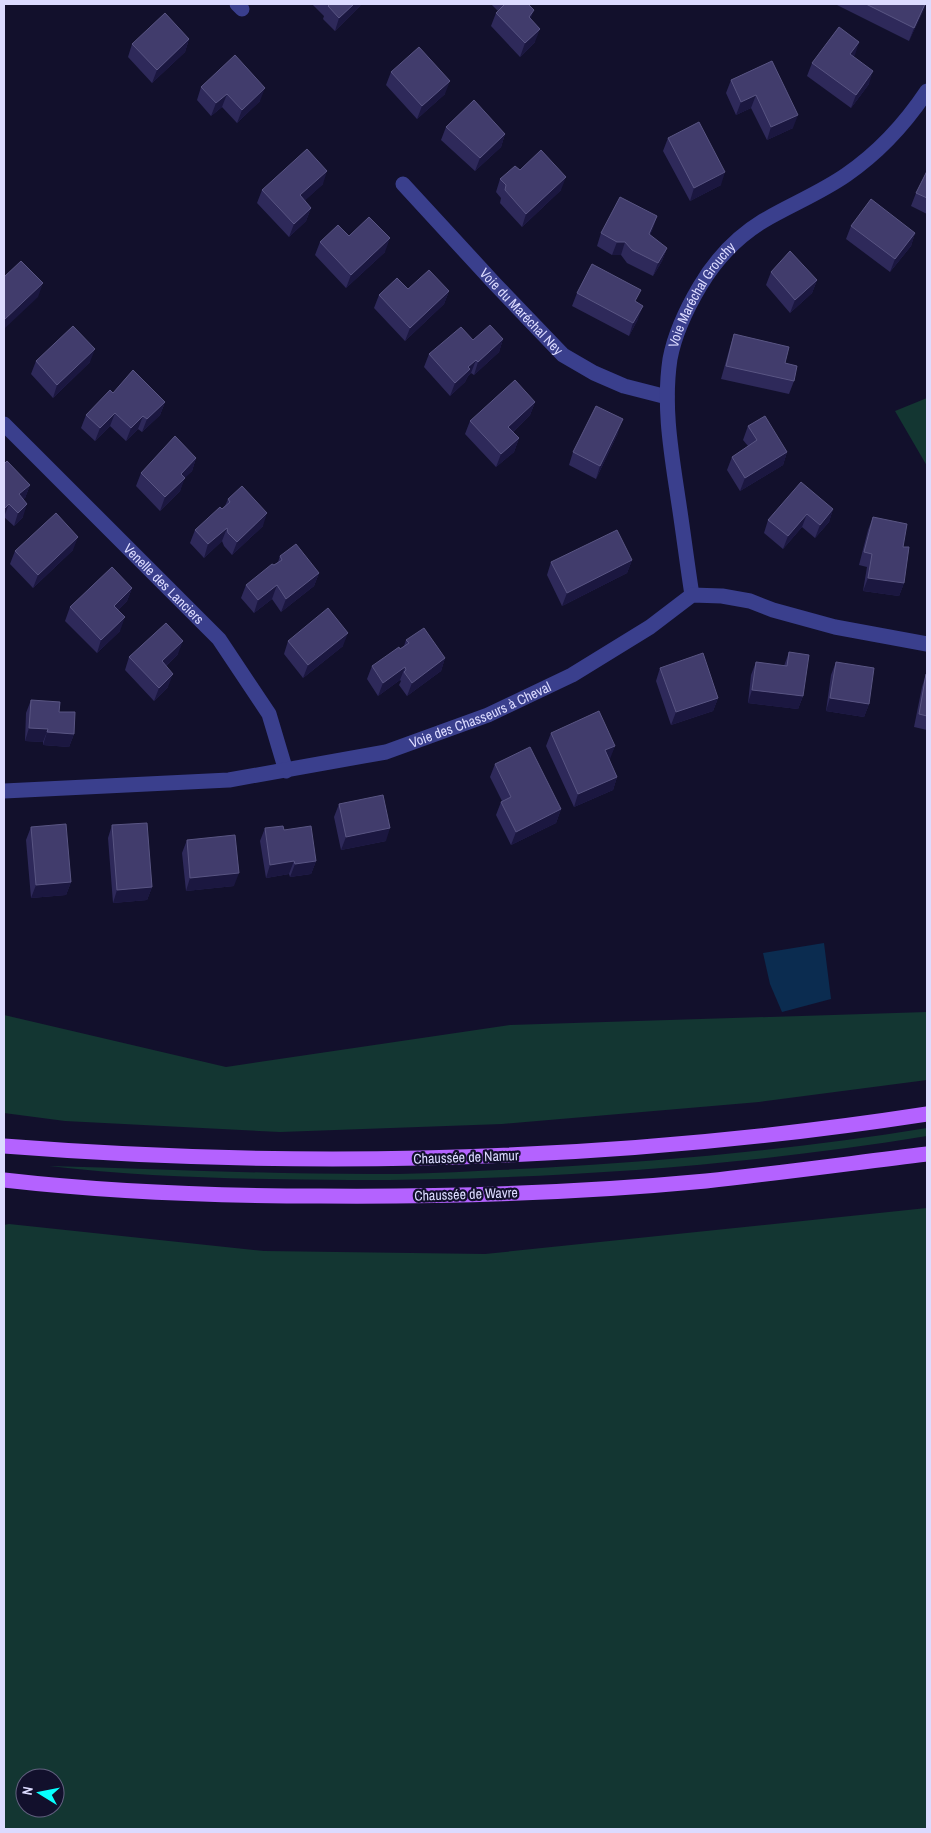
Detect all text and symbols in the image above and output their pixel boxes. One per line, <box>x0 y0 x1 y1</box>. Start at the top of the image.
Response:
street label: Voie Maréchal Grouchy <box>664 238 739 350</box>
street label: Voie du Maréchal Ney <box>476 264 567 359</box>
street label: Venelle des Lanciers <box>120 540 208 628</box>
street label: Voie des Chasseurs à Cheval <box>407 677 554 752</box>
street label: Chaussée de Namur <box>413 1146 519 1168</box>
street label: Chaussée de Wavre <box>414 1183 518 1205</box>
north arrow <box>15 1768 65 1818</box>
text: N <box>18 1785 37 1796</box>

